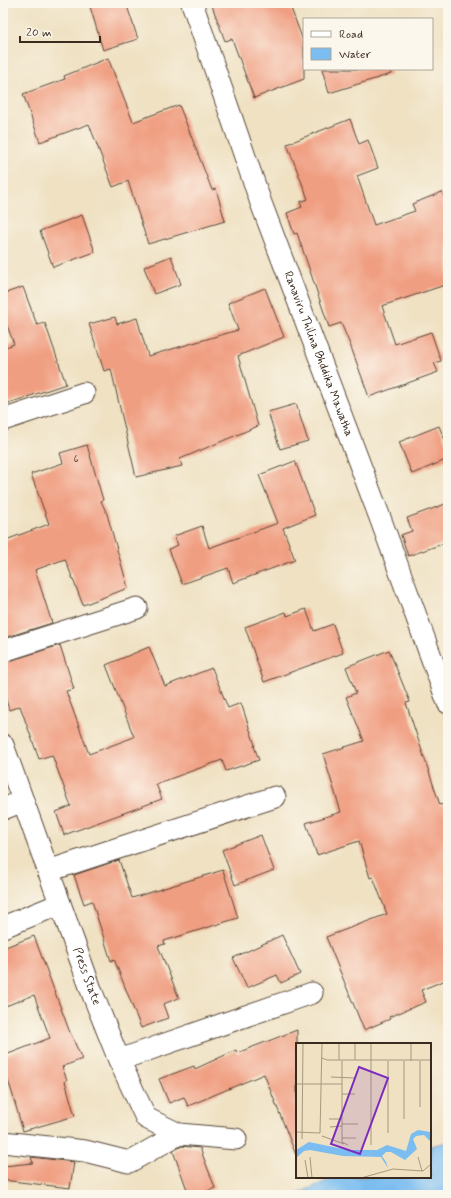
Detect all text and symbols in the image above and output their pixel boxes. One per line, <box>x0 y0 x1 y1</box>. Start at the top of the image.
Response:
scale bar <box>20 18 100 44</box>
legend <box>303 18 433 70</box>
text: 20 m <box>26 25 52 41</box>
text: Road <box>339 27 363 43</box>
text: Water <box>339 47 371 63</box>
street label: Ranaviru Thilina Bhddika Mawatha <box>280 269 357 439</box>
house number: 6 <box>73 453 79 466</box>
street label: Press State <box>69 945 104 1008</box>
inset map <box>296 1043 431 1178</box>

